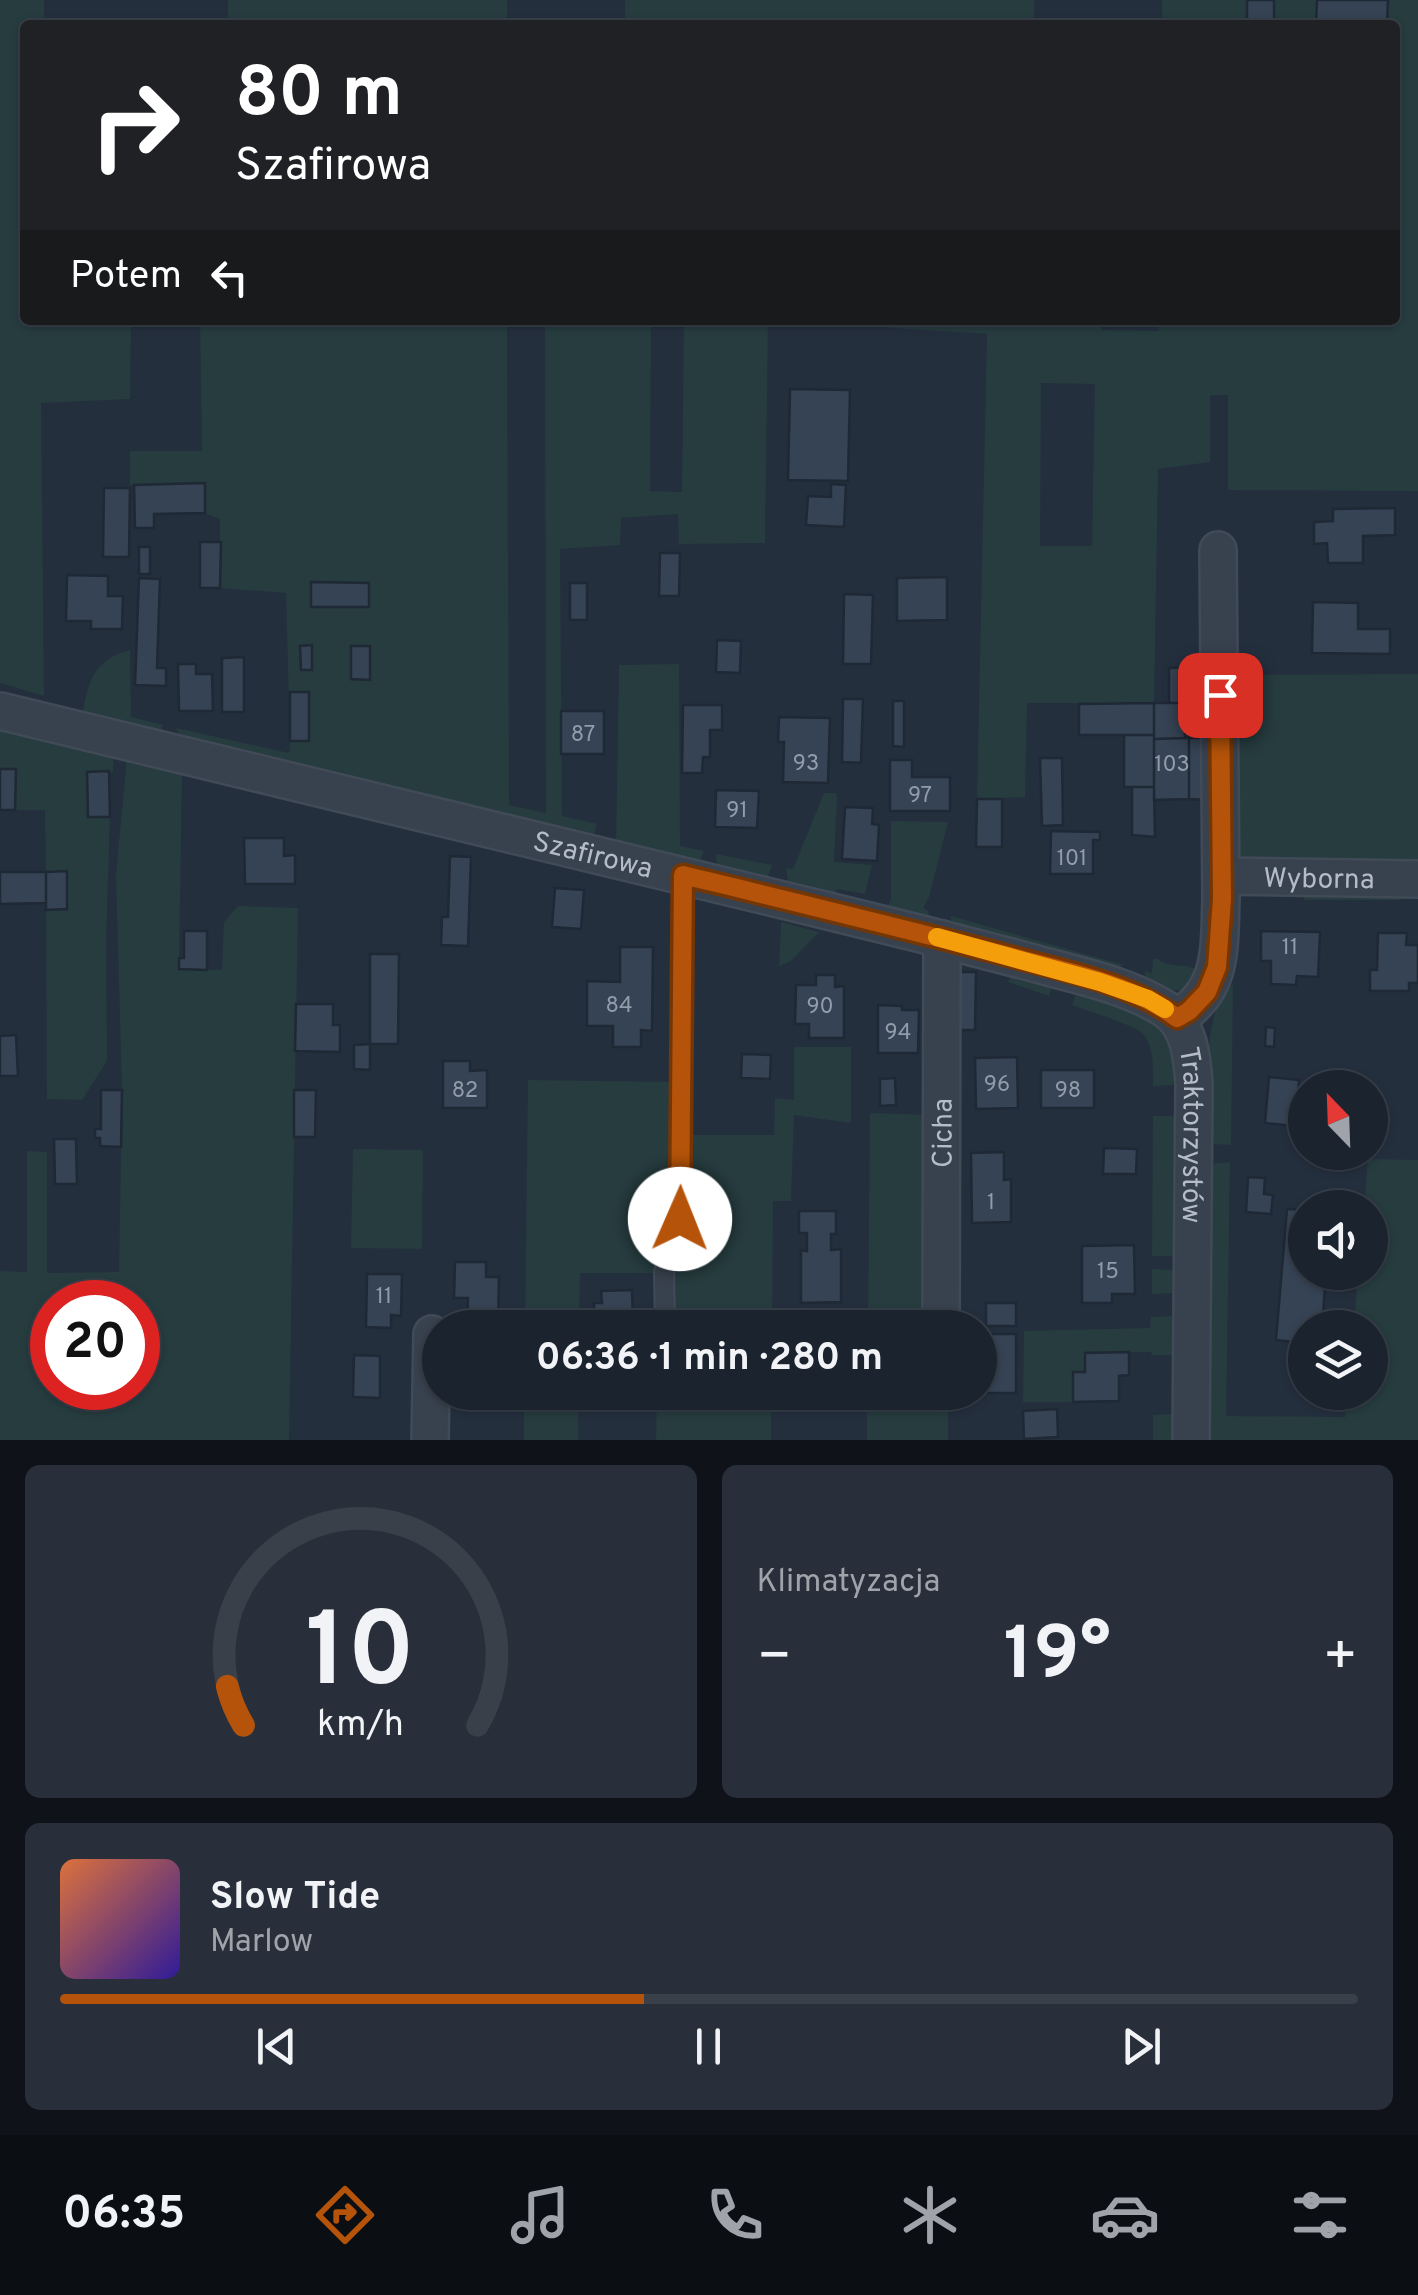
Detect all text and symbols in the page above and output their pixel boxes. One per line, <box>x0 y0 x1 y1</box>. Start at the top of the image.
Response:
text: 80 m <box>235 52 403 141</box>
icon: right <box>70 60 200 190</box>
text: Szafirowa <box>235 139 431 196</box>
icon: left <box>202 250 257 305</box>
text: Potem <box>70 253 182 302</box>
pin <box>1178 653 1263 738</box>
icon: arrive <box>1193 668 1248 723</box>
house number: 87 <box>571 722 595 749</box>
house number: 93 <box>793 751 819 778</box>
house number: 103 <box>1154 752 1190 779</box>
house number: 97 <box>908 783 932 810</box>
house number: 91 <box>726 798 748 825</box>
street label: Szafirowa <box>529 825 656 889</box>
house number: 101 <box>1057 846 1087 873</box>
street label: Wyborna <box>1263 862 1375 899</box>
house number: 11 <box>1282 935 1298 962</box>
house number: 84 <box>605 993 633 1020</box>
house number: 90 <box>806 994 834 1021</box>
house number: 94 <box>885 1020 911 1047</box>
street label: Traktorzystów <box>1169 1044 1209 1224</box>
north arrow <box>1288 1070 1388 1170</box>
map controls <box>1288 1070 1388 1410</box>
house number: 96 <box>984 1072 1010 1099</box>
house number: 82 <box>452 1078 478 1105</box>
house number: 98 <box>1055 1078 1081 1105</box>
street label: Cicha <box>926 1098 963 1168</box>
position arrow <box>628 1167 732 1271</box>
house number: 1 <box>987 1190 995 1217</box>
button: sound <box>1288 1190 1388 1290</box>
house number: 15 <box>1097 1259 1119 1286</box>
speed limit sign: 20 <box>30 1280 160 1410</box>
house number: 11 <box>376 1284 392 1311</box>
button: layers <box>1288 1310 1388 1410</box>
text: 06:36 · 1 min · 280 m <box>536 1335 883 1384</box>
text: Klimatyzacja <box>757 1563 940 1603</box>
text: 10 <box>306 1591 416 1723</box>
text: 19° <box>1004 1611 1111 1706</box>
text: − <box>757 1624 792 1694</box>
text: + <box>1323 1624 1358 1694</box>
text: km/h <box>317 1703 404 1749</box>
text: Slow Tide <box>210 1874 380 1923</box>
text: Marlow <box>210 1923 313 1963</box>
icon: previous <box>249 2019 304 2074</box>
icon: pause <box>681 2019 736 2074</box>
icon: next <box>1114 2019 1169 2074</box>
icon: directions <box>310 2180 380 2250</box>
icon: music <box>505 2180 575 2250</box>
icon: phone <box>700 2180 770 2250</box>
icon: climate <box>895 2180 965 2250</box>
icon: car <box>1090 2180 1160 2250</box>
icon: filters <box>1285 2180 1355 2250</box>
text: 06:35 <box>63 2187 185 2244</box>

